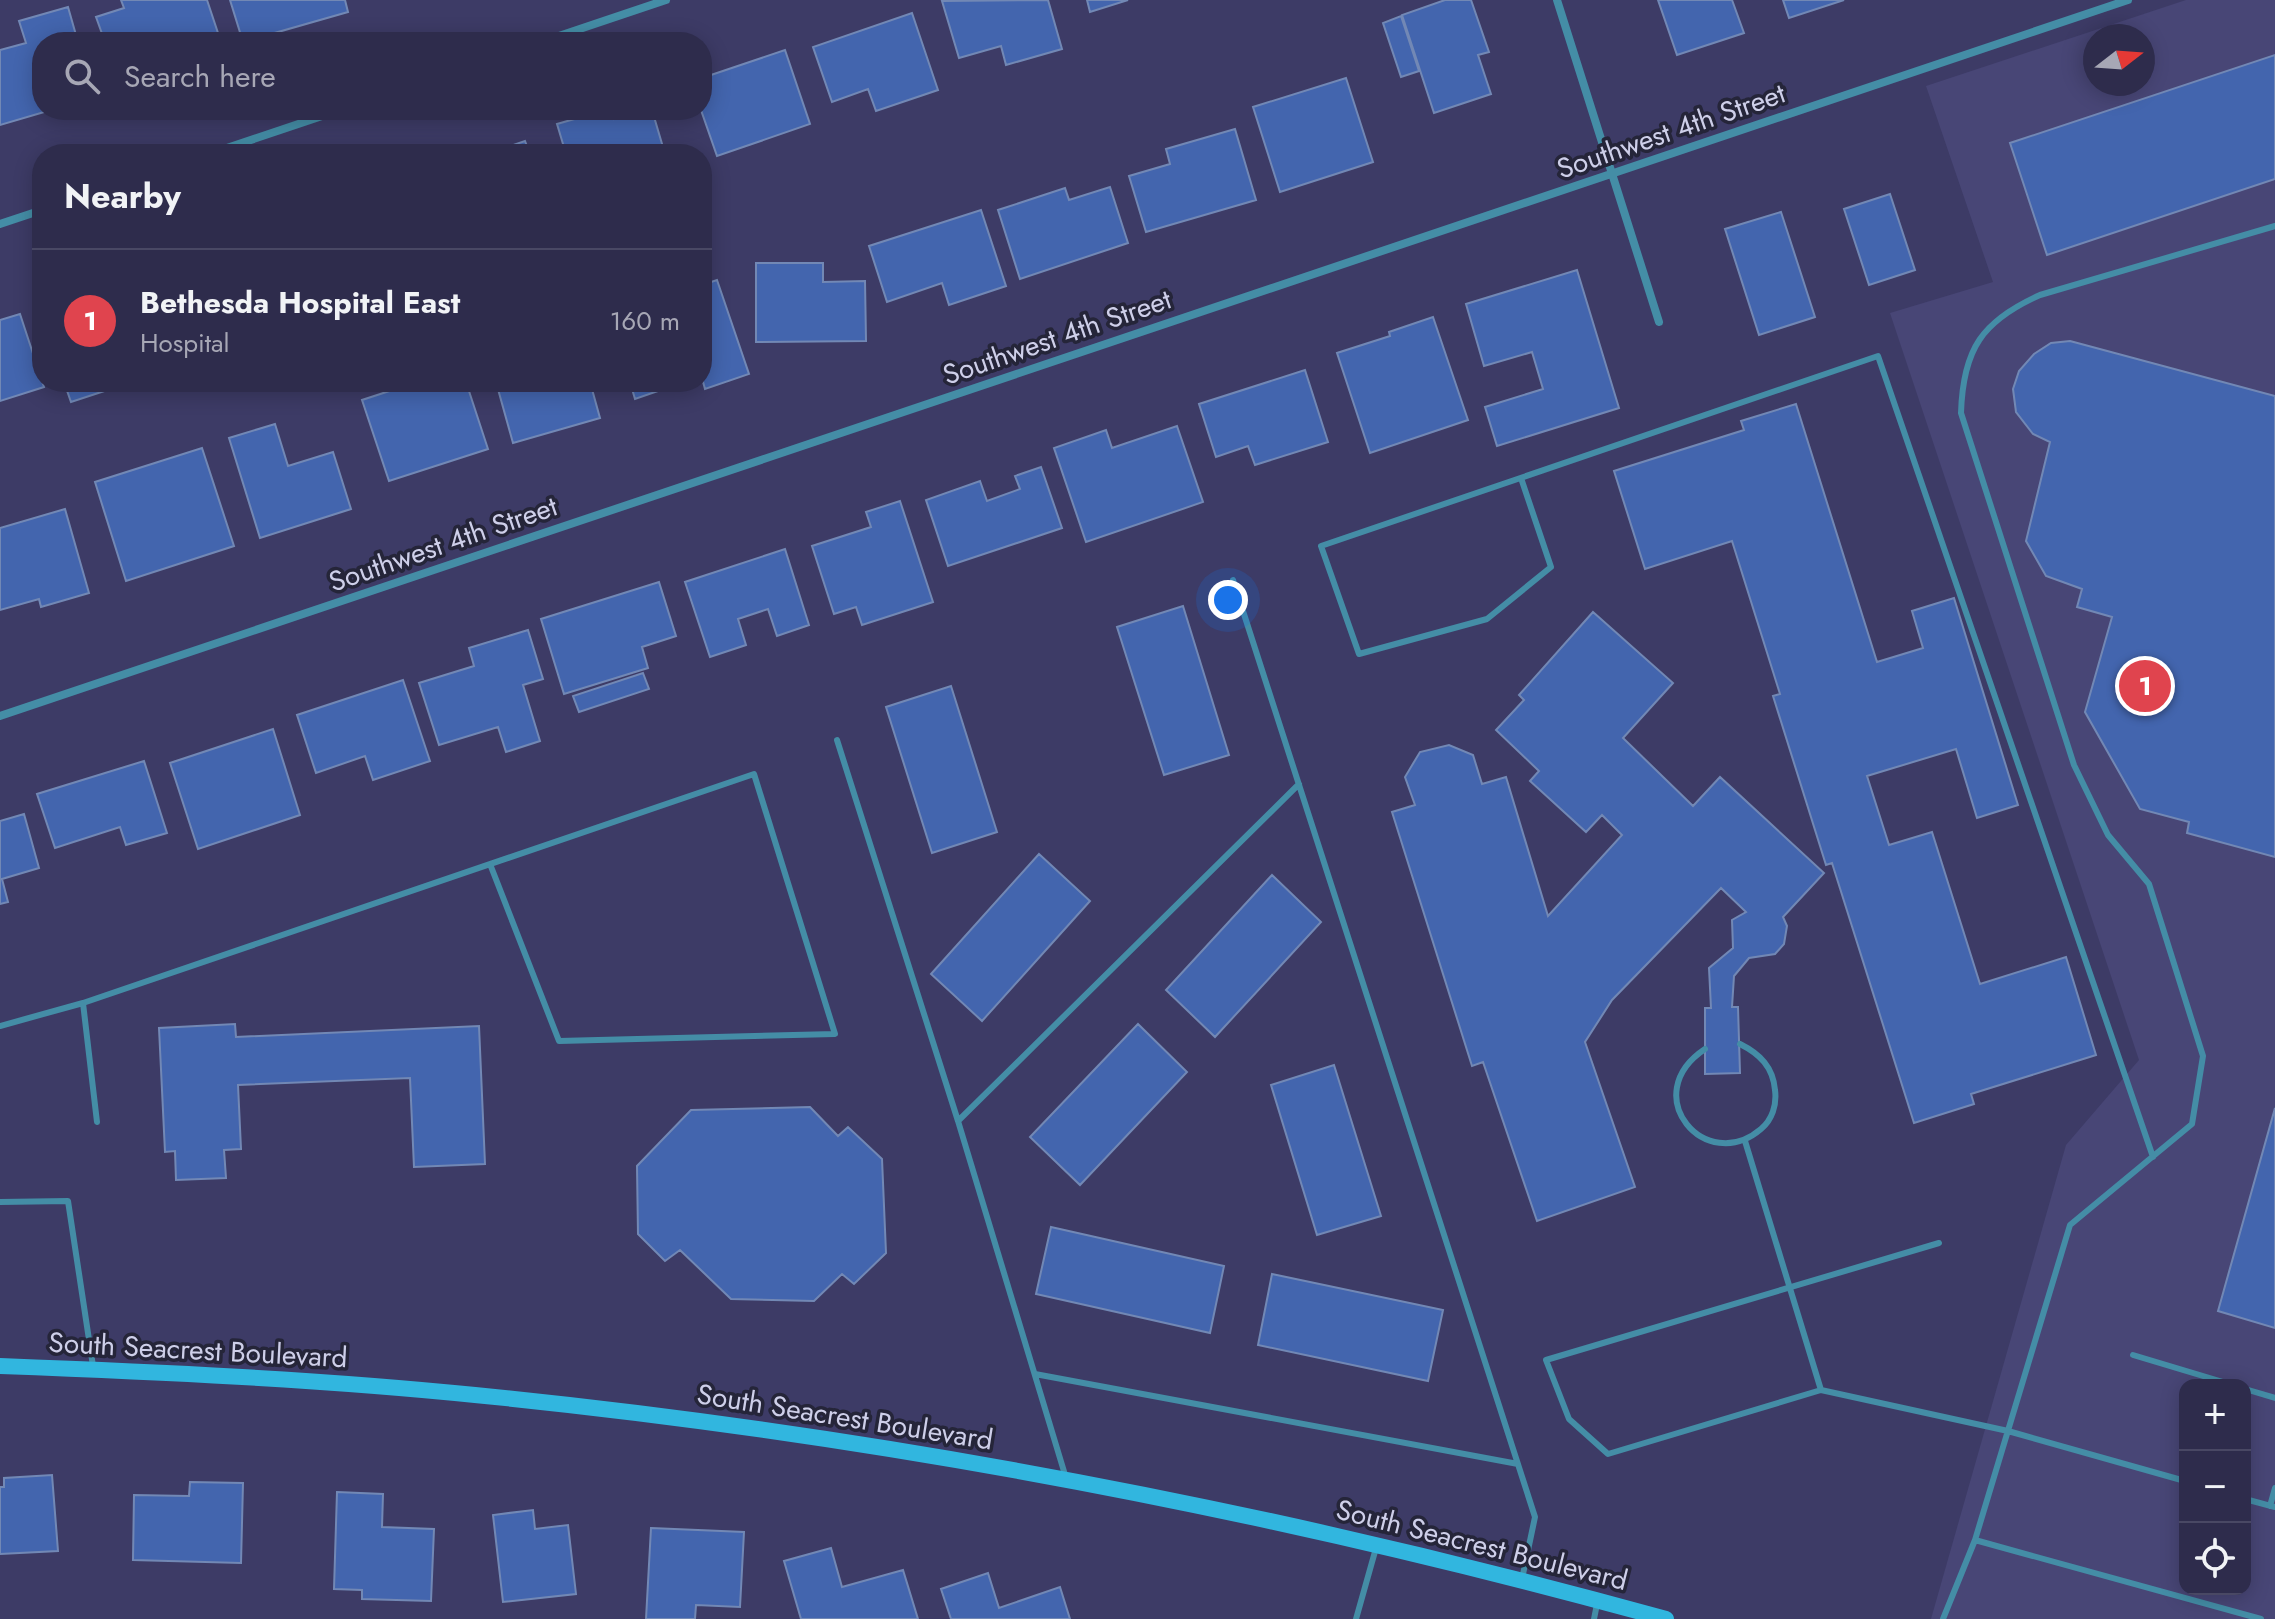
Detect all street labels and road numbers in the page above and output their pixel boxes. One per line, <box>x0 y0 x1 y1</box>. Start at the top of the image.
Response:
street label: Southwest 4th Street <box>1551 73 1791 189</box>
street label: Southwest 4th Street <box>937 279 1177 395</box>
street label: Southwest 4th Street <box>323 486 563 602</box>
street label: South Seacrest Boulevard <box>48 1322 348 1378</box>
street label: South Seacrest Boulevard <box>694 1373 996 1461</box>
street label: South Seacrest Boulevard <box>1332 1489 1632 1601</box>

